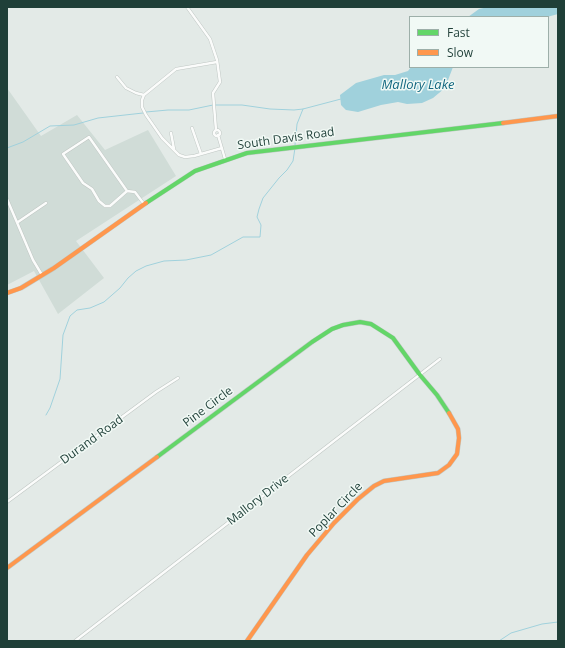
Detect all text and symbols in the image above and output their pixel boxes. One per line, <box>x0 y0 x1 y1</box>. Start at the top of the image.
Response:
legend <box>409 16 549 68</box>
text: Fast <box>447 24 470 41</box>
text: Slow <box>447 44 473 61</box>
water label: Mallory Lake <box>381 77 455 93</box>
street label: South Davis Road <box>237 125 335 153</box>
street label: Pine Circle <box>180 384 236 430</box>
street label: Durand Road <box>58 412 126 468</box>
street label: Mallory Drive <box>224 472 292 528</box>
street label: Poplar Circle <box>306 480 366 540</box>

